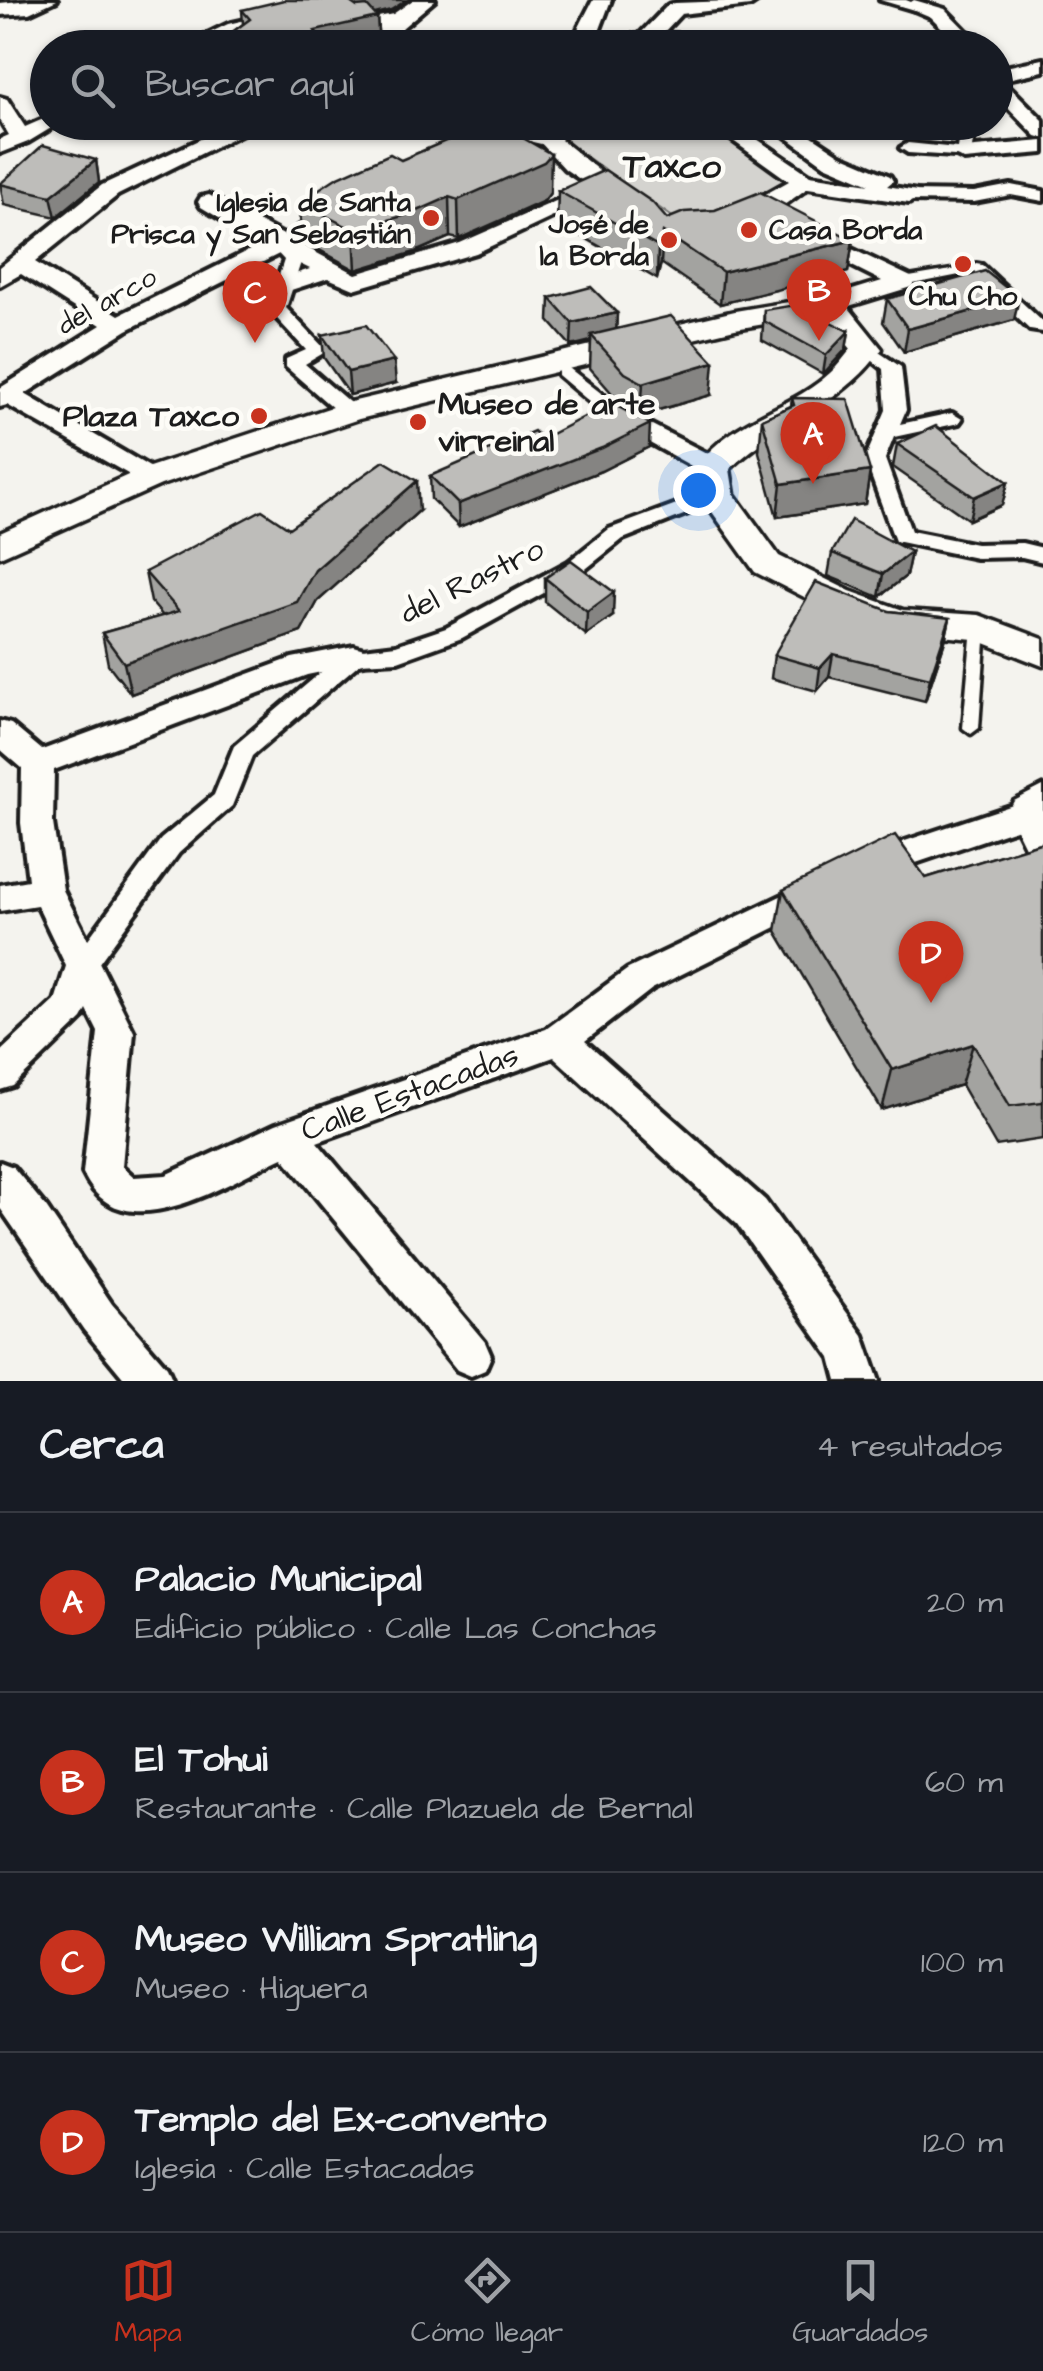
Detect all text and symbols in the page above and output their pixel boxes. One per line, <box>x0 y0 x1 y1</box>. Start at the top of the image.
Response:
search box <box>30 30 1013 140</box>
icon: search <box>65 58 120 113</box>
text: Buscar aquí <box>145 59 354 111</box>
district label: Taxco <box>622 142 721 191</box>
place label: Iglesia de Santa Prisca y San Sebastián <box>111 183 412 257</box>
place label: José de la Borda <box>539 205 650 276</box>
marker: Iglesia de Santa Prisca y San Sebastián <box>420 207 442 229</box>
place label: Casa Borda <box>769 211 923 250</box>
marker: Casa Borda <box>738 219 760 241</box>
marker: José de la Borda <box>658 229 680 251</box>
marker: Chu Cho <box>952 253 974 275</box>
street label: del arco <box>50 258 164 344</box>
pin: B <box>786 258 852 341</box>
pin: C <box>222 260 288 343</box>
place label: Chu Cho <box>909 277 1018 316</box>
place label: Museo de arte virreinal <box>438 382 656 464</box>
place label: Plaza Taxco <box>63 394 240 439</box>
pin: A <box>780 402 846 484</box>
marker: Plaza Taxco <box>248 405 270 427</box>
marker: Museo de arte virreinal <box>407 411 429 433</box>
your location <box>673 465 724 516</box>
street label: del Rastro <box>392 527 552 635</box>
pin: D <box>898 920 964 1003</box>
street label: Calle Estacadas <box>295 1033 525 1153</box>
text: Cerca <box>40 1417 164 1475</box>
text: 4 resultados <box>816 1424 1003 1469</box>
text: Palacio Municipal <box>135 1554 422 1606</box>
text: A <box>62 1580 83 1625</box>
text: 20 m <box>927 1580 1003 1625</box>
text: Edificio público · Calle Las Conchas <box>135 1606 657 1651</box>
text: El Tohui <box>135 1734 268 1786</box>
text: B <box>61 1760 84 1805</box>
text: 60 m <box>925 1760 1003 1805</box>
text: Restaurante · Calle Plazuela de Bernal <box>135 1786 693 1831</box>
text: Museo William Spratling <box>135 1914 537 1966</box>
text: C <box>61 1940 84 1985</box>
text: 100 m <box>921 1940 1003 1985</box>
text: Museo · Higuera <box>135 1966 367 2011</box>
text: Templo del Ex-convento <box>135 2094 546 2146</box>
text: D <box>62 2120 83 2165</box>
text: 120 m <box>923 2120 1003 2165</box>
text: Iglesia · Calle Estacadas <box>135 2146 475 2191</box>
tab: Mapa <box>115 2253 182 2352</box>
tab: Cómo llegar <box>411 2253 563 2352</box>
tab: Guardados <box>792 2253 928 2352</box>

